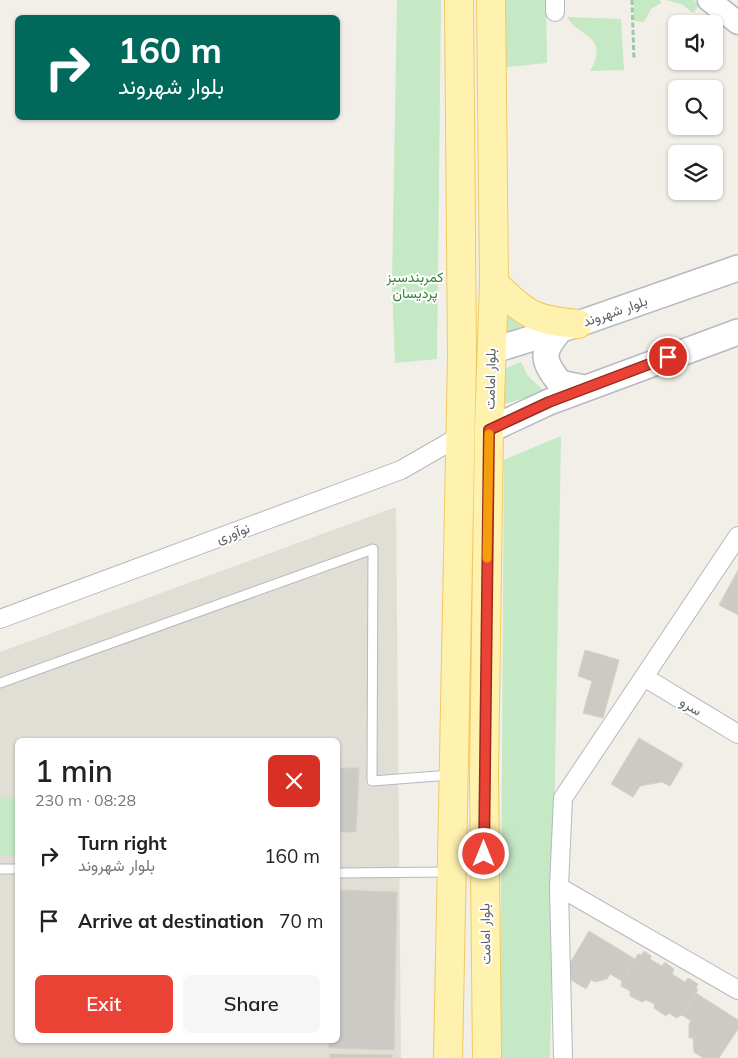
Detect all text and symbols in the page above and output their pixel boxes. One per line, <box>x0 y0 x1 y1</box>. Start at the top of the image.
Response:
map controls <box>668 15 723 200</box>
button: sound <box>668 15 723 70</box>
text: 160 m <box>118 28 222 72</box>
icon: right <box>35 35 100 100</box>
text: بلوار شهروند <box>118 72 224 100</box>
button: search <box>668 80 723 135</box>
button: layers <box>668 145 723 200</box>
park label: کمربندسبز پردیسان <box>386 268 443 303</box>
street label: بلوار شهروند <box>580 292 650 330</box>
pin <box>647 336 689 378</box>
icon: arrive <box>654 343 682 371</box>
street label: بلوار امامت <box>480 348 500 410</box>
street label: نوآوری <box>214 519 252 547</box>
street label: سرو <box>677 692 705 720</box>
text: 1 min <box>35 752 113 790</box>
button: close <box>268 755 320 807</box>
text: 230 m · 08:28 <box>35 790 136 810</box>
position arrow <box>457 827 509 879</box>
text: Turn right <box>78 831 167 855</box>
icon: right <box>35 842 63 870</box>
text: 160 m <box>264 844 320 868</box>
text: بلوار شهروند <box>78 855 155 875</box>
street label: بلوار امامت <box>475 903 495 965</box>
icon: arrive <box>35 907 63 935</box>
text: Arrive at destination <box>78 909 264 933</box>
text: 70 m <box>279 909 323 933</box>
button: Exit <box>35 975 173 1033</box>
button: Share <box>183 975 320 1033</box>

